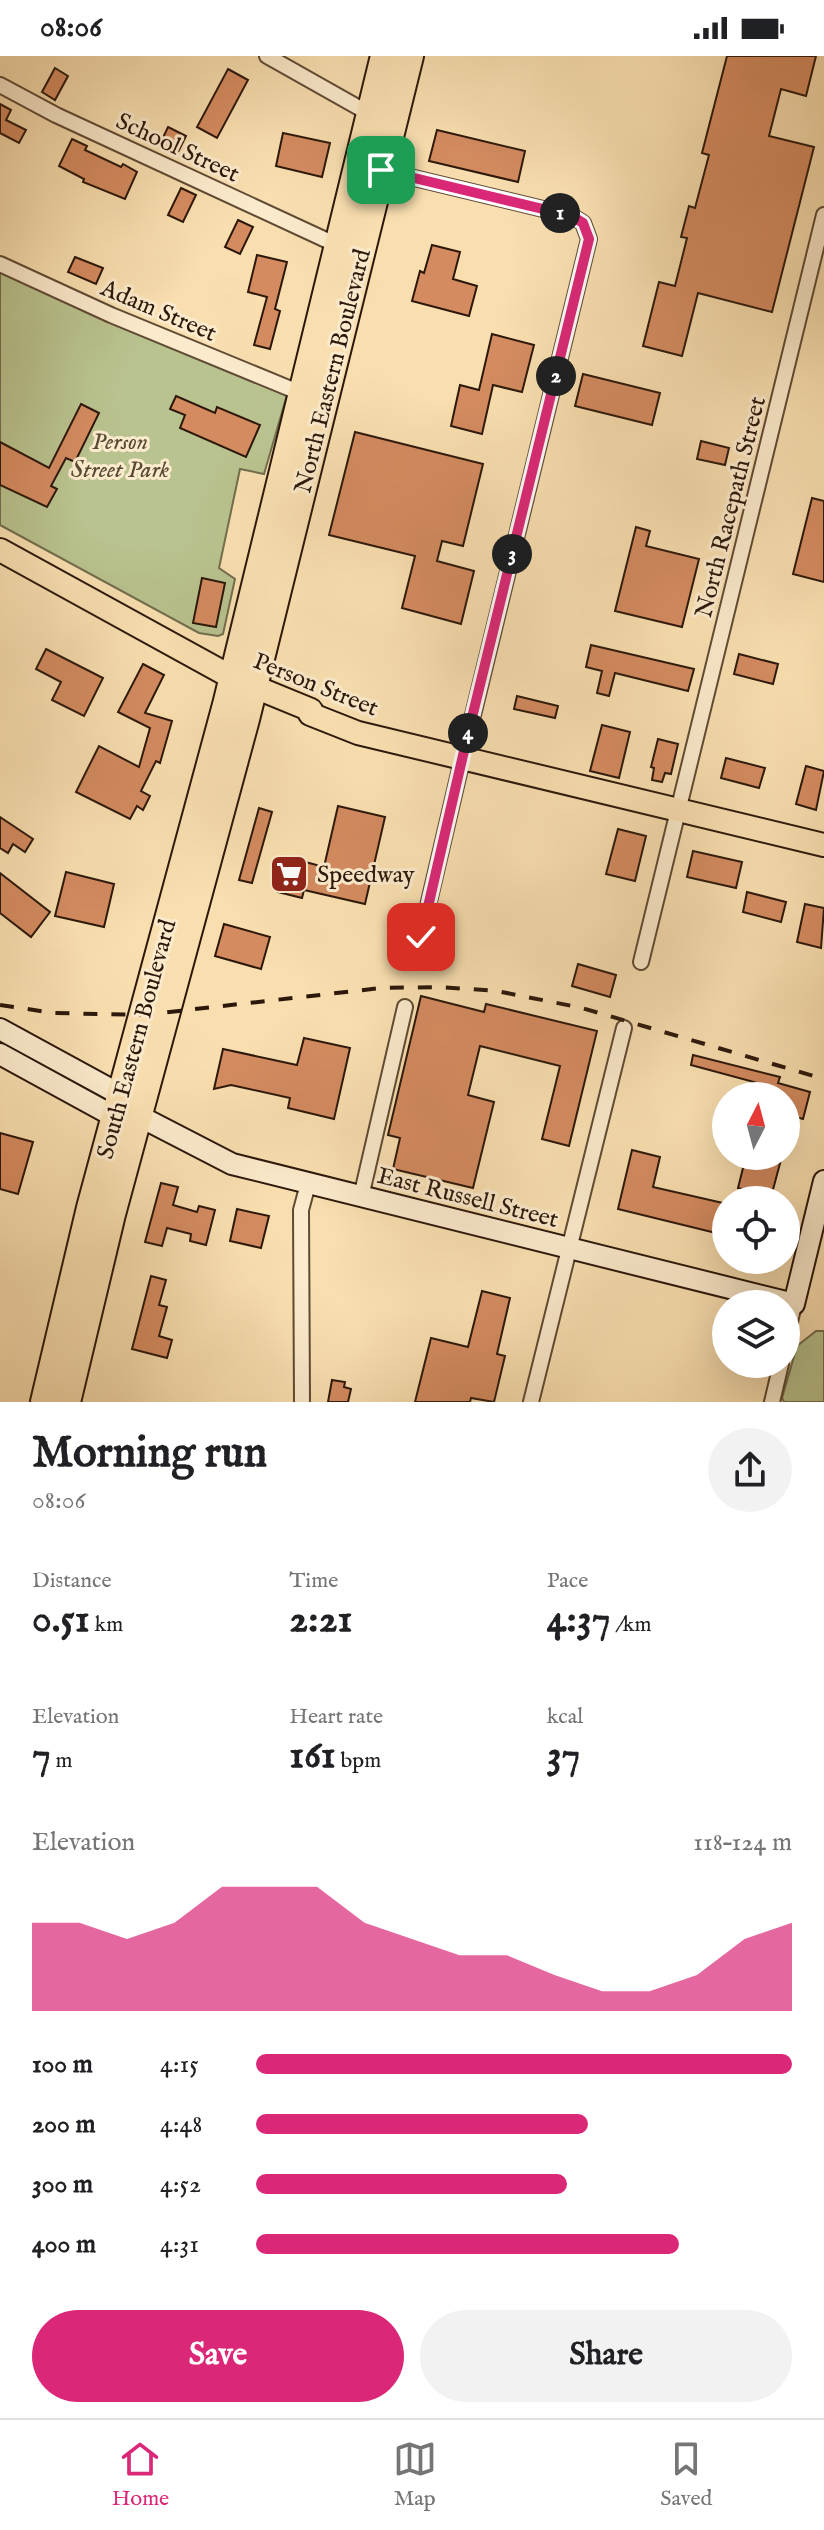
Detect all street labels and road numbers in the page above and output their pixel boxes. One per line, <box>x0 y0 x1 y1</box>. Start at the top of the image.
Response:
street label: School Street <box>111 106 244 190</box>
street label: North Eastern Boulevard <box>288 246 379 497</box>
street label: Adam Street <box>95 273 221 350</box>
street label: North Racepath Street <box>689 393 774 621</box>
street label: Person Street <box>248 646 383 725</box>
street label: South Eastern Boulevard <box>91 916 184 1162</box>
street label: East Russell Street <box>374 1161 561 1236</box>

